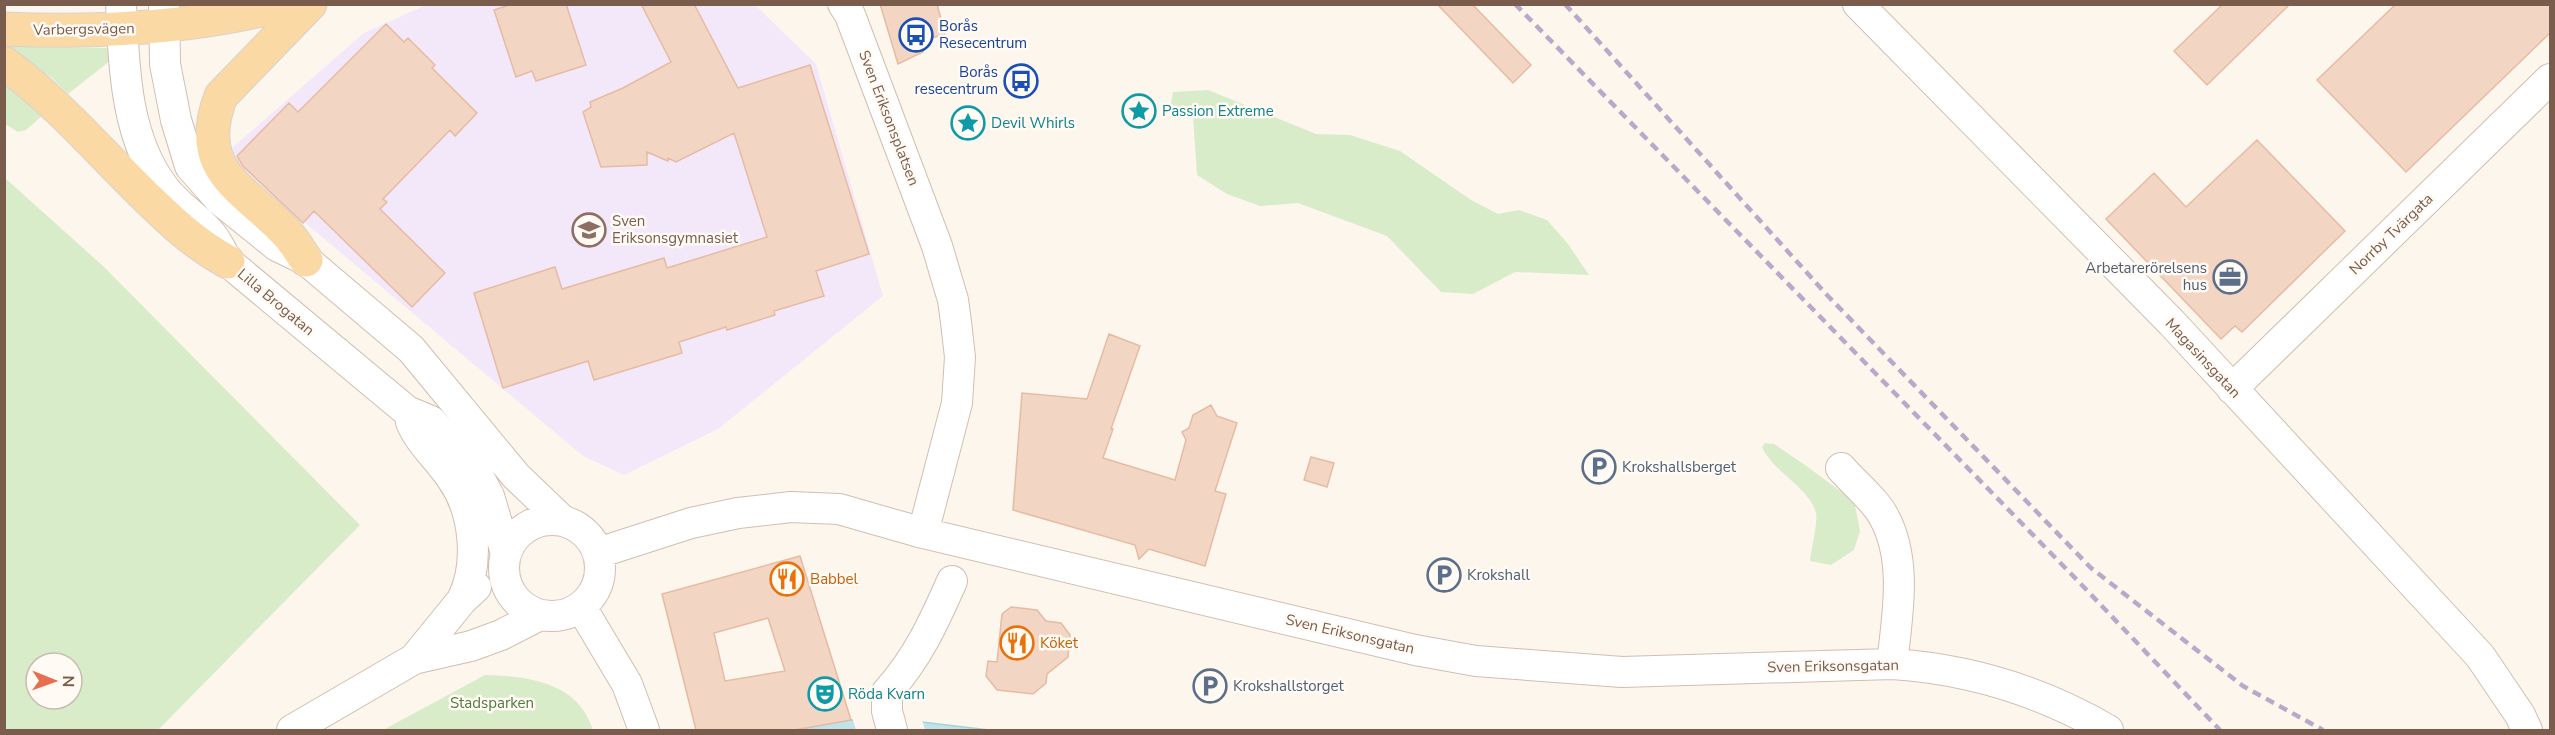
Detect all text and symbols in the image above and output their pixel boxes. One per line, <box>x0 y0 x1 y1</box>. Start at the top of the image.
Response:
place label: Borås Resecentrum <box>939 16 1027 53</box>
bus stop icon: Borås Resecentrum <box>898 17 934 53</box>
street label: Varbergsvägen <box>32 18 135 40</box>
street label: Sven Eriksonsplatsen <box>854 47 924 189</box>
place label: Borås resecentrum <box>914 62 998 99</box>
bus stop icon: Borås resecentrum <box>1003 63 1039 99</box>
place icon: Passion Extreme <box>1121 93 1157 129</box>
place label: Passion Extreme <box>1162 101 1274 121</box>
place icon: Devil Whirls <box>950 105 986 141</box>
place label: Devil Whirls <box>991 113 1075 133</box>
street label: Norrby Tvärgata <box>2345 189 2437 279</box>
place label: Sven Eriksonsgymnasiet <box>612 211 739 248</box>
school or university icon: Sven Eriksonsgymnasiet <box>571 212 607 248</box>
place label: Arbetarerörelsens hus <box>2085 258 2207 295</box>
office icon: Arbetarerörelsens hus <box>2212 259 2248 295</box>
street label: Lilla Brogatan <box>233 264 319 340</box>
street label: Magasinsgatan <box>2161 314 2245 402</box>
parking icon: Krokshallsberget <box>1581 449 1617 485</box>
place label: Krokshallsberget <box>1622 457 1737 477</box>
parking icon: Krokshall <box>1426 557 1462 593</box>
restaurant icon: Babbel <box>769 561 805 597</box>
place label: Krokshall <box>1467 565 1530 585</box>
place label: Babbel <box>810 569 859 589</box>
street label: Sven Eriksonsgatan <box>1284 609 1416 659</box>
restaurant icon: Köket <box>999 625 1035 661</box>
place label: Köket <box>1040 633 1079 653</box>
north arrow <box>24 651 84 711</box>
street label: Sven Eriksonsgatan <box>1767 655 1899 677</box>
parking icon: Krokshallstorget <box>1192 668 1228 704</box>
text: N <box>57 675 79 687</box>
theatre icon: Röda Kvarn <box>807 676 843 712</box>
place label: Krokshallstorget <box>1233 676 1345 696</box>
place label: Röda Kvarn <box>848 684 925 704</box>
park label: Stadsparken <box>450 693 534 713</box>

